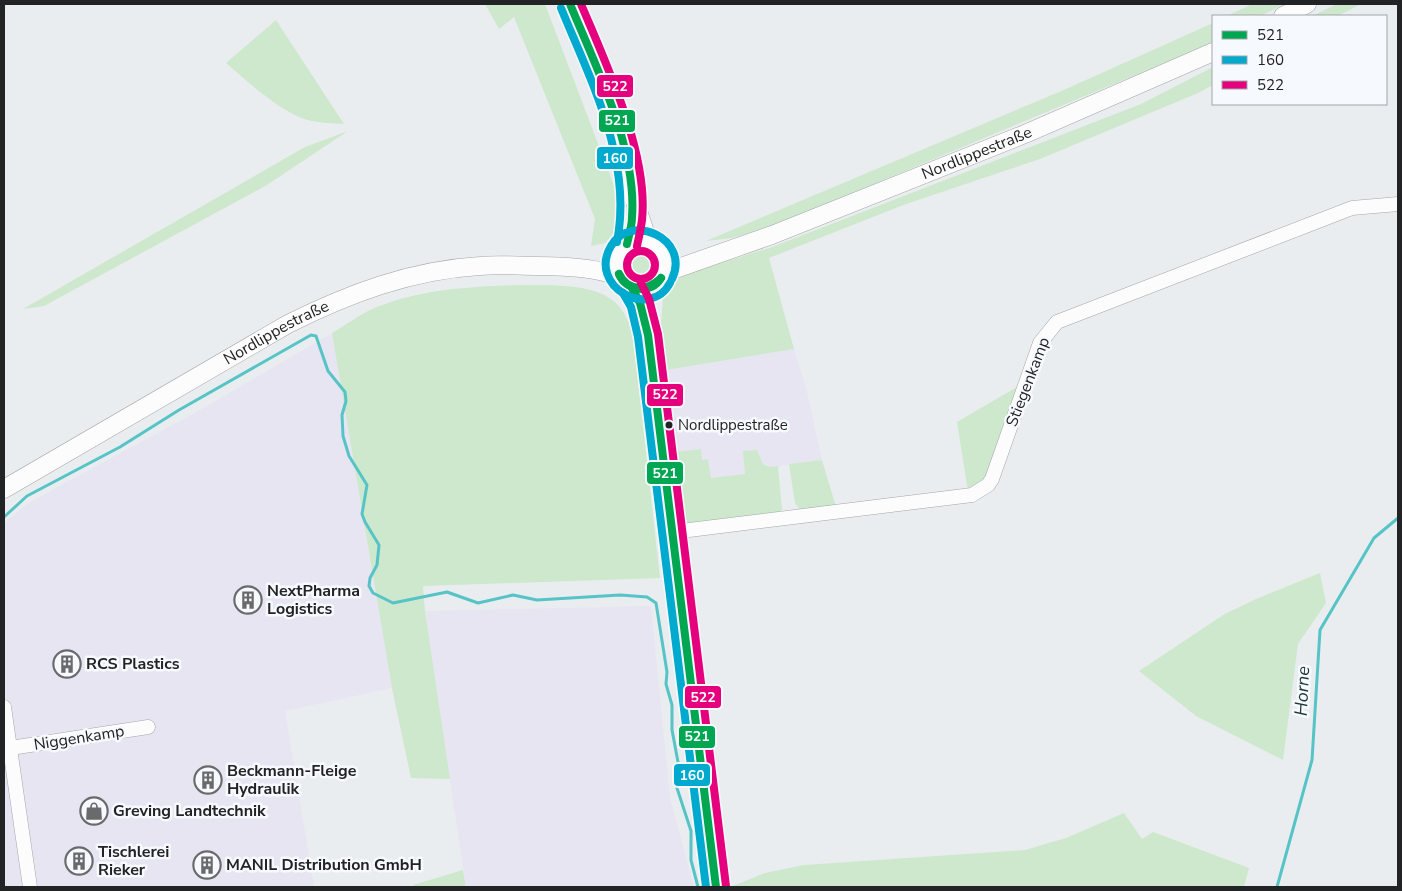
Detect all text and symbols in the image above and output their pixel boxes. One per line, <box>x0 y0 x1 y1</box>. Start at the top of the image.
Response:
legend <box>1212 15 1387 105</box>
text: 521 <box>1257 25 1284 45</box>
text: 160 <box>1257 50 1284 70</box>
line badge: 522 <box>596 74 634 98</box>
text: 522 <box>1257 75 1284 95</box>
text: 522 <box>602 77 628 96</box>
line badge: 521 <box>598 109 636 133</box>
text: 521 <box>604 111 630 130</box>
street label: Nordlippestraße <box>918 121 1035 185</box>
line badge: 160 <box>596 146 634 170</box>
text: 160 <box>602 149 628 168</box>
street label: Nordlippestraße <box>219 295 332 370</box>
street label: Stiegenkamp <box>1001 334 1055 430</box>
line badge: 522 <box>646 383 684 407</box>
text: 522 <box>652 385 678 404</box>
place label: Nordlippestraße <box>678 415 788 435</box>
marker: Nordlippestraße <box>664 420 674 430</box>
line badge: 521 <box>646 461 684 485</box>
text: 521 <box>652 464 678 483</box>
place label: NextPharma Logistics <box>267 580 360 620</box>
building icon: NextPharma Logistics <box>233 585 263 615</box>
building icon: RCS Plastics <box>52 649 82 679</box>
place label: RCS Plastics <box>86 653 180 675</box>
water label: Horne <box>1289 665 1315 717</box>
line badge: 522 <box>684 685 722 709</box>
text: 522 <box>690 688 716 707</box>
street label: Niggenkamp <box>32 720 126 756</box>
line badge: 521 <box>678 725 716 749</box>
text: 521 <box>684 727 710 746</box>
place label: Beckmann-Fleige Hydraulik <box>227 760 357 800</box>
line badge: 160 <box>673 763 711 787</box>
building icon: Beckmann-Fleige Hydraulik <box>193 765 223 795</box>
text: 160 <box>679 766 705 785</box>
shop icon: Greving Landtechnik <box>79 796 109 826</box>
place label: Greving Landtechnik <box>113 800 266 822</box>
place label: Tischlerei Rieker <box>98 841 169 881</box>
building icon: Tischlerei Rieker <box>64 846 94 876</box>
building icon: MANIL Distribution GmbH <box>192 850 222 880</box>
place label: MANIL Distribution GmbH <box>226 854 422 876</box>

